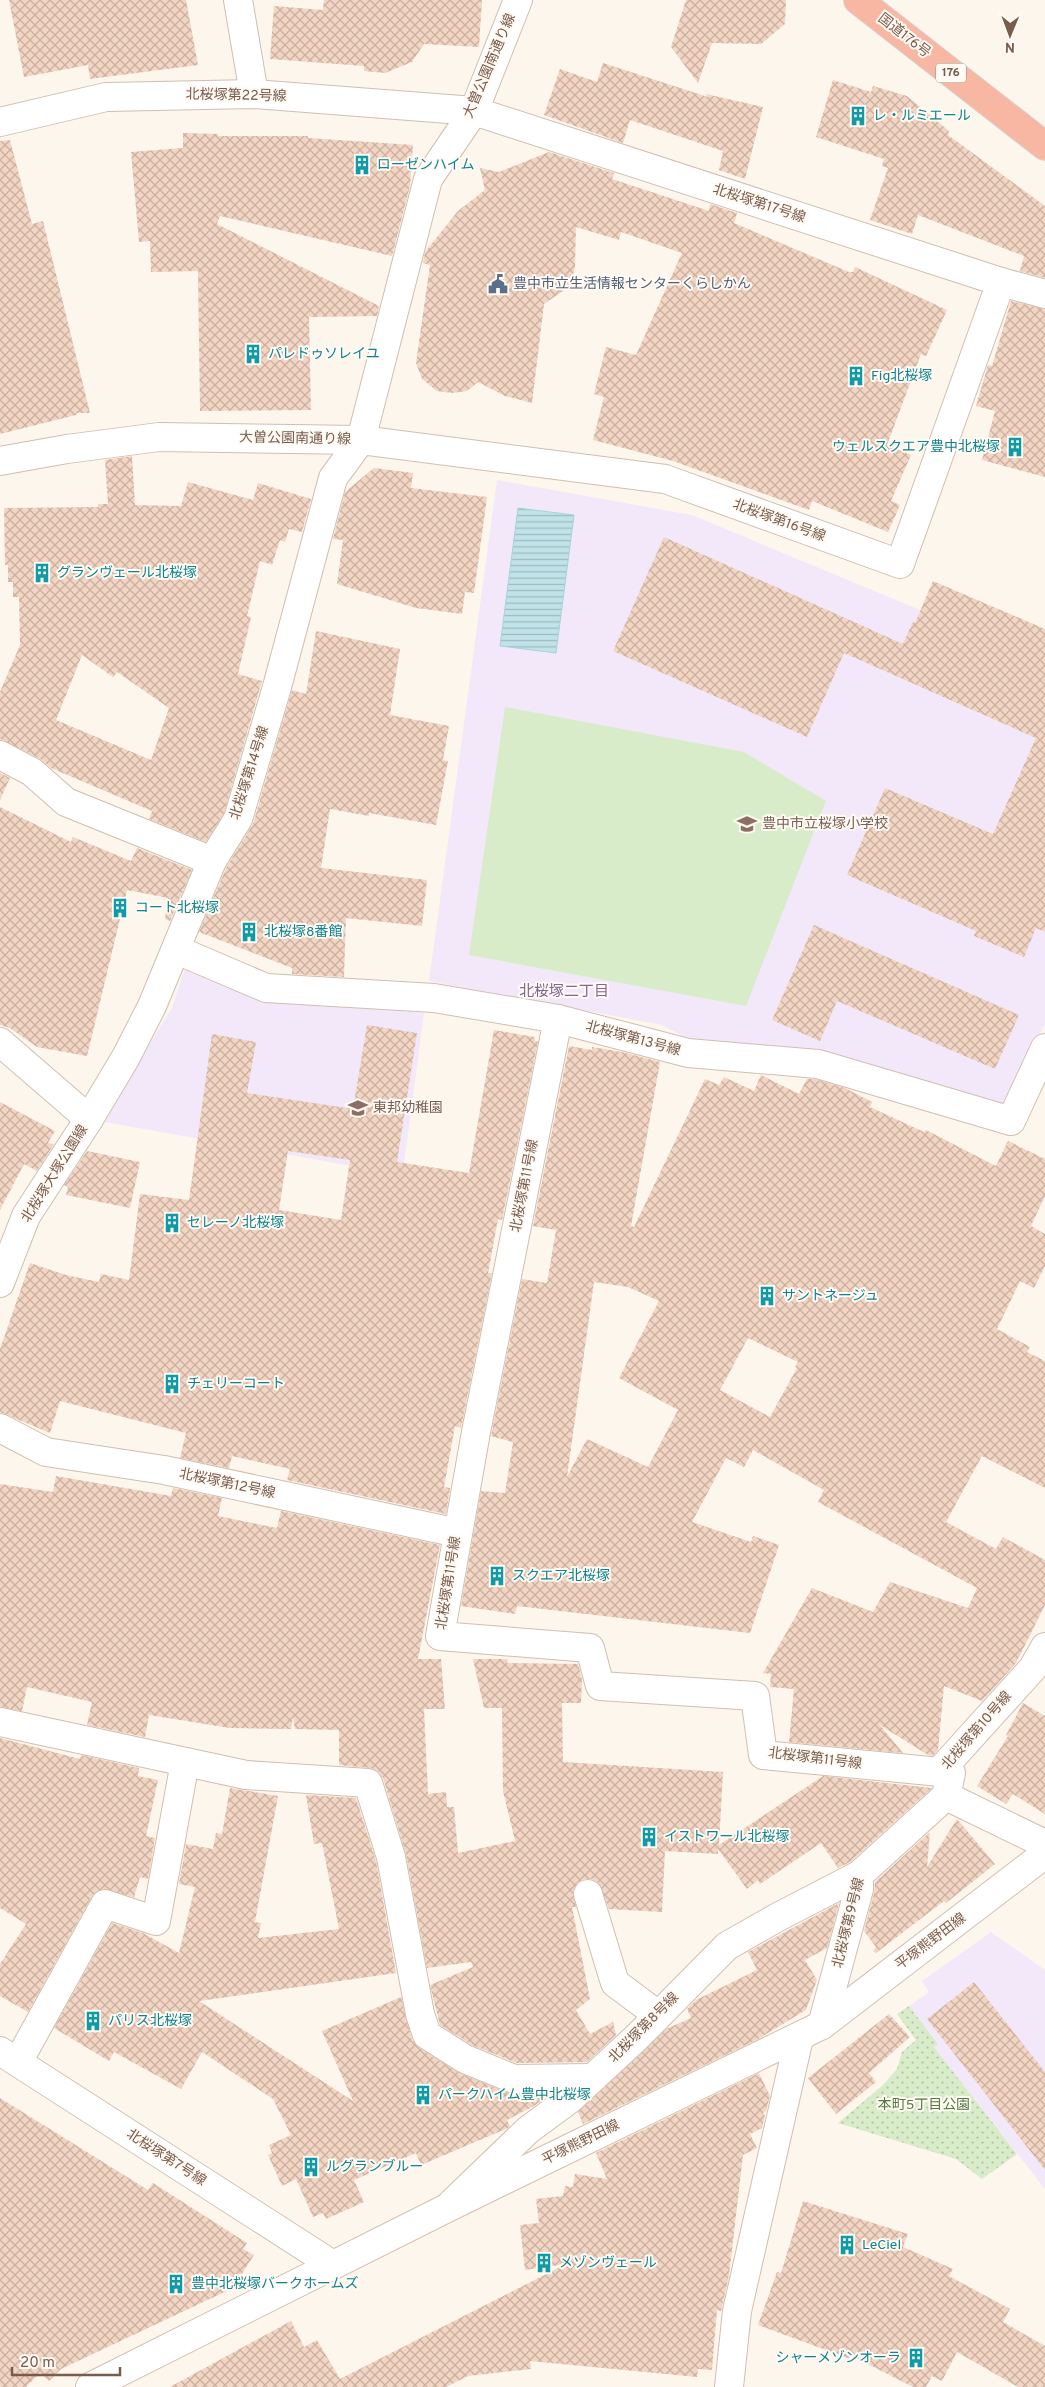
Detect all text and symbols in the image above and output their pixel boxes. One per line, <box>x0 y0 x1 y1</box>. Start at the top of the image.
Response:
street label: 国道176号 <box>874 10 934 62</box>
north arrow <box>985 10 1035 60</box>
street label: 大曽公園南通り線 <box>460 11 520 121</box>
text: N <box>1005 38 1015 55</box>
road number: 176 <box>936 64 966 82</box>
street label: 北桜塚第22号線 <box>185 86 287 105</box>
building icon: レ・ルミエール <box>847 105 869 127</box>
place label: レ・ルミエール <box>873 108 971 125</box>
building icon: ローゼンハイム <box>351 154 373 176</box>
place label: ローゼンハイム <box>377 157 474 174</box>
street label: 北桜塚第17号線 <box>710 180 808 227</box>
public building icon: 豊中市立生活情報センターくらしかん <box>487 273 509 295</box>
place label: 豊中市立生活情報センターくらしかん <box>513 276 751 293</box>
building icon: パレドゥソレイユ <box>242 343 264 365</box>
place label: パレドゥソレイユ <box>268 346 380 363</box>
building icon: Fig北桜塚 <box>845 365 867 387</box>
place label: Fig北桜塚 <box>871 367 932 385</box>
street label: 大曽公園南通り線 <box>239 430 351 448</box>
building icon: ウェルスクエア豊中北桜塚 <box>1004 436 1026 458</box>
place label: ウェルスクエア豊中北桜塚 <box>832 438 1000 456</box>
street label: 北桜塚第16号線 <box>730 495 828 546</box>
building icon: グランヴェール北桜塚 <box>31 562 53 584</box>
place label: グランヴェール北桜塚 <box>57 564 197 582</box>
street label: 北桜塚第14号線 <box>226 724 273 822</box>
school or university icon: 豊中市立桜塚小学校 <box>736 813 758 835</box>
place label: 豊中市立桜塚小学校 <box>762 816 888 833</box>
building icon: コート北桜塚 <box>109 897 131 919</box>
place label: コート北桜塚 <box>135 899 219 917</box>
building icon: 北桜塚8番館 <box>238 921 260 943</box>
place label: 北桜塚8番館 <box>264 923 343 941</box>
district label: 北桜塚二丁目 <box>519 982 609 1002</box>
street label: 北桜塚第13号線 <box>584 1017 683 1060</box>
school or university icon: 東邦幼稚園 <box>347 1097 369 1119</box>
place label: 東邦幼稚園 <box>373 1100 443 1117</box>
street label: 北桜塚大塚公園線 <box>17 1121 92 1226</box>
street label: 北桜塚第11号線 <box>507 1138 542 1234</box>
building icon: セレーノ北桜塚 <box>161 1212 183 1234</box>
place label: セレーノ北桜塚 <box>187 1214 284 1232</box>
building icon: サントネージュ <box>756 1285 778 1307</box>
place label: サントネージュ <box>782 1288 879 1305</box>
building icon: チェリーコート <box>161 1373 183 1395</box>
place label: チェリーコート <box>187 1376 285 1393</box>
street label: 北桜塚第12号線 <box>177 1465 277 1502</box>
street label: 北桜塚第11号線 <box>432 1535 465 1631</box>
building icon: スクエア北桜塚 <box>486 1565 508 1587</box>
place label: スクエア北桜塚 <box>512 1567 610 1585</box>
street label: 北桜塚第10号線 <box>938 1688 1016 1774</box>
street label: 北桜塚第11号線 <box>767 1744 863 1773</box>
building icon: イストワール北桜塚 <box>638 1826 660 1848</box>
place label: イストワール北桜塚 <box>664 1828 790 1846</box>
street label: 北桜塚第9号線 <box>829 1876 868 1970</box>
street label: 平塚熊野田線 <box>892 1909 970 1974</box>
street label: 北桜塚第8号線 <box>605 1989 683 2067</box>
building icon: パリス北桜塚 <box>82 2010 104 2032</box>
place label: パリス北桜塚 <box>108 2012 192 2030</box>
building icon: パークハイム豊中北桜塚 <box>412 2084 434 2106</box>
place label: パークハイム豊中北桜塚 <box>438 2086 591 2104</box>
park label: 本町5丁目公園 <box>878 2097 970 2114</box>
street label: 平塚熊野田線 <box>539 2116 622 2169</box>
street label: 北桜塚第7号線 <box>123 2125 209 2190</box>
building icon: ルグランブルー <box>300 2156 322 2178</box>
place label: ルグランブルー <box>326 2158 424 2176</box>
building icon: LeCiel <box>836 2234 858 2256</box>
place label: LeCiel <box>862 2237 901 2254</box>
building icon: メゾンヴェール <box>533 2252 555 2274</box>
place label: メゾンヴェール <box>559 2255 657 2272</box>
building icon: 豊中北桜塚バークホームズ <box>165 2273 187 2295</box>
place label: 豊中北桜塚バークホームズ <box>191 2275 359 2293</box>
scale bar <box>12 2344 120 2376</box>
building icon: シャーメゾンオーラ <box>905 2347 927 2369</box>
place label: シャーメゾンオーラ <box>776 2350 901 2367</box>
text: 20 m <box>20 2354 55 2373</box>

